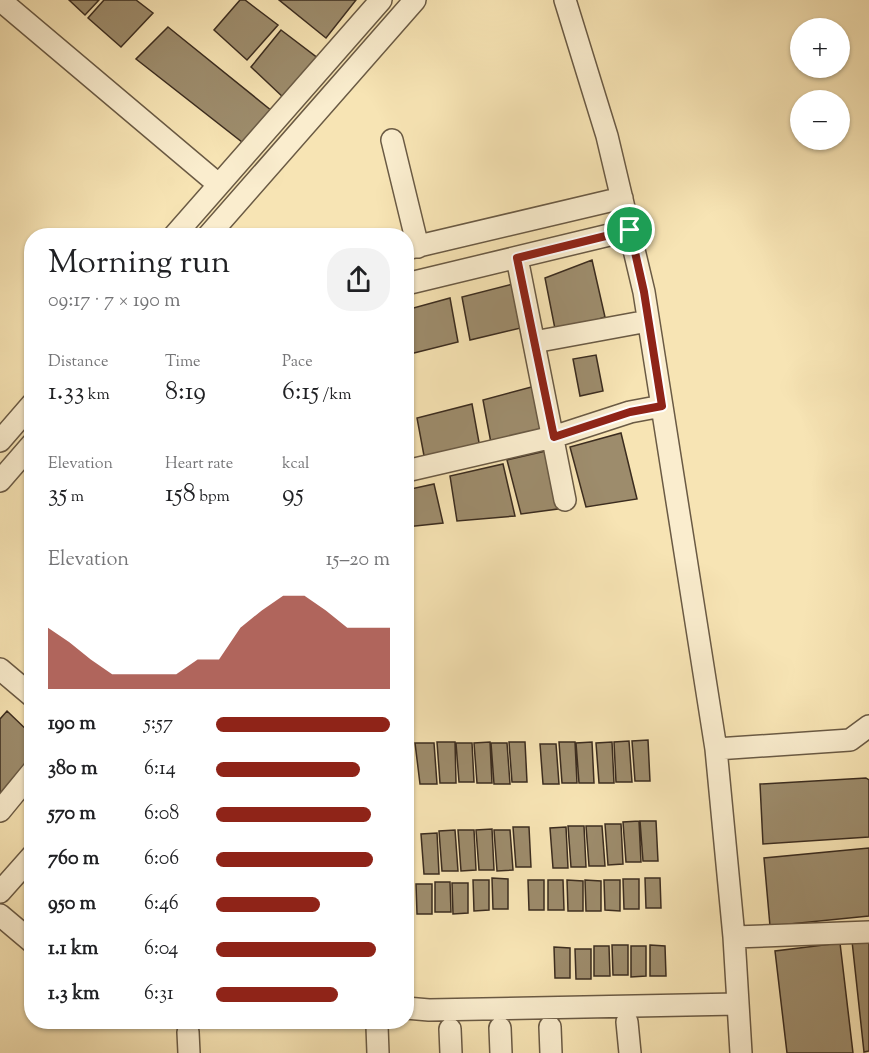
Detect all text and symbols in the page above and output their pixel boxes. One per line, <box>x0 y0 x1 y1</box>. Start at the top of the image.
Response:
map controls <box>790 18 850 150</box>
button: + <box>790 18 850 78</box>
button: − <box>790 90 850 150</box>
pin <box>604 204 655 255</box>
icon: arrive <box>613 213 646 246</box>
text: Morning run <box>48 240 230 288</box>
button: share <box>327 248 390 311</box>
text: 09:17 · 7 × 190 m <box>48 287 181 316</box>
text: Distance <box>48 351 108 374</box>
text: Time <box>165 351 201 374</box>
text: Pace <box>282 351 313 374</box>
text: 1.33 <box>48 374 84 411</box>
text: 8:19 <box>165 374 206 411</box>
text: 6:15 <box>282 374 319 411</box>
text: km <box>84 384 110 407</box>
text: /km <box>319 384 352 407</box>
text: Elevation <box>48 453 113 476</box>
text: Heart rate <box>165 453 233 476</box>
text: kcal <box>282 453 310 476</box>
text: 35 <box>48 476 67 513</box>
text: 158 <box>165 476 196 513</box>
text: 95 <box>282 476 304 513</box>
text: m <box>67 486 84 509</box>
text: bpm <box>196 486 230 509</box>
text: Elevation <box>48 546 129 575</box>
text: 15–20 m <box>326 546 390 575</box>
text: 190 m <box>48 710 96 739</box>
text: 5:57 <box>144 710 173 739</box>
text: 380 m <box>48 755 97 784</box>
text: 6:14 <box>144 755 176 784</box>
text: 570 m <box>48 800 96 829</box>
text: 6:08 <box>144 800 179 829</box>
text: 760 m <box>48 845 99 874</box>
text: 6:06 <box>144 845 179 874</box>
text: 950 m <box>48 890 96 919</box>
text: 6:46 <box>144 890 179 919</box>
text: 1.1 km <box>48 935 98 964</box>
text: 6:04 <box>144 935 178 964</box>
text: 1.3 km <box>48 980 100 1009</box>
text: 6:31 <box>144 980 174 1009</box>

